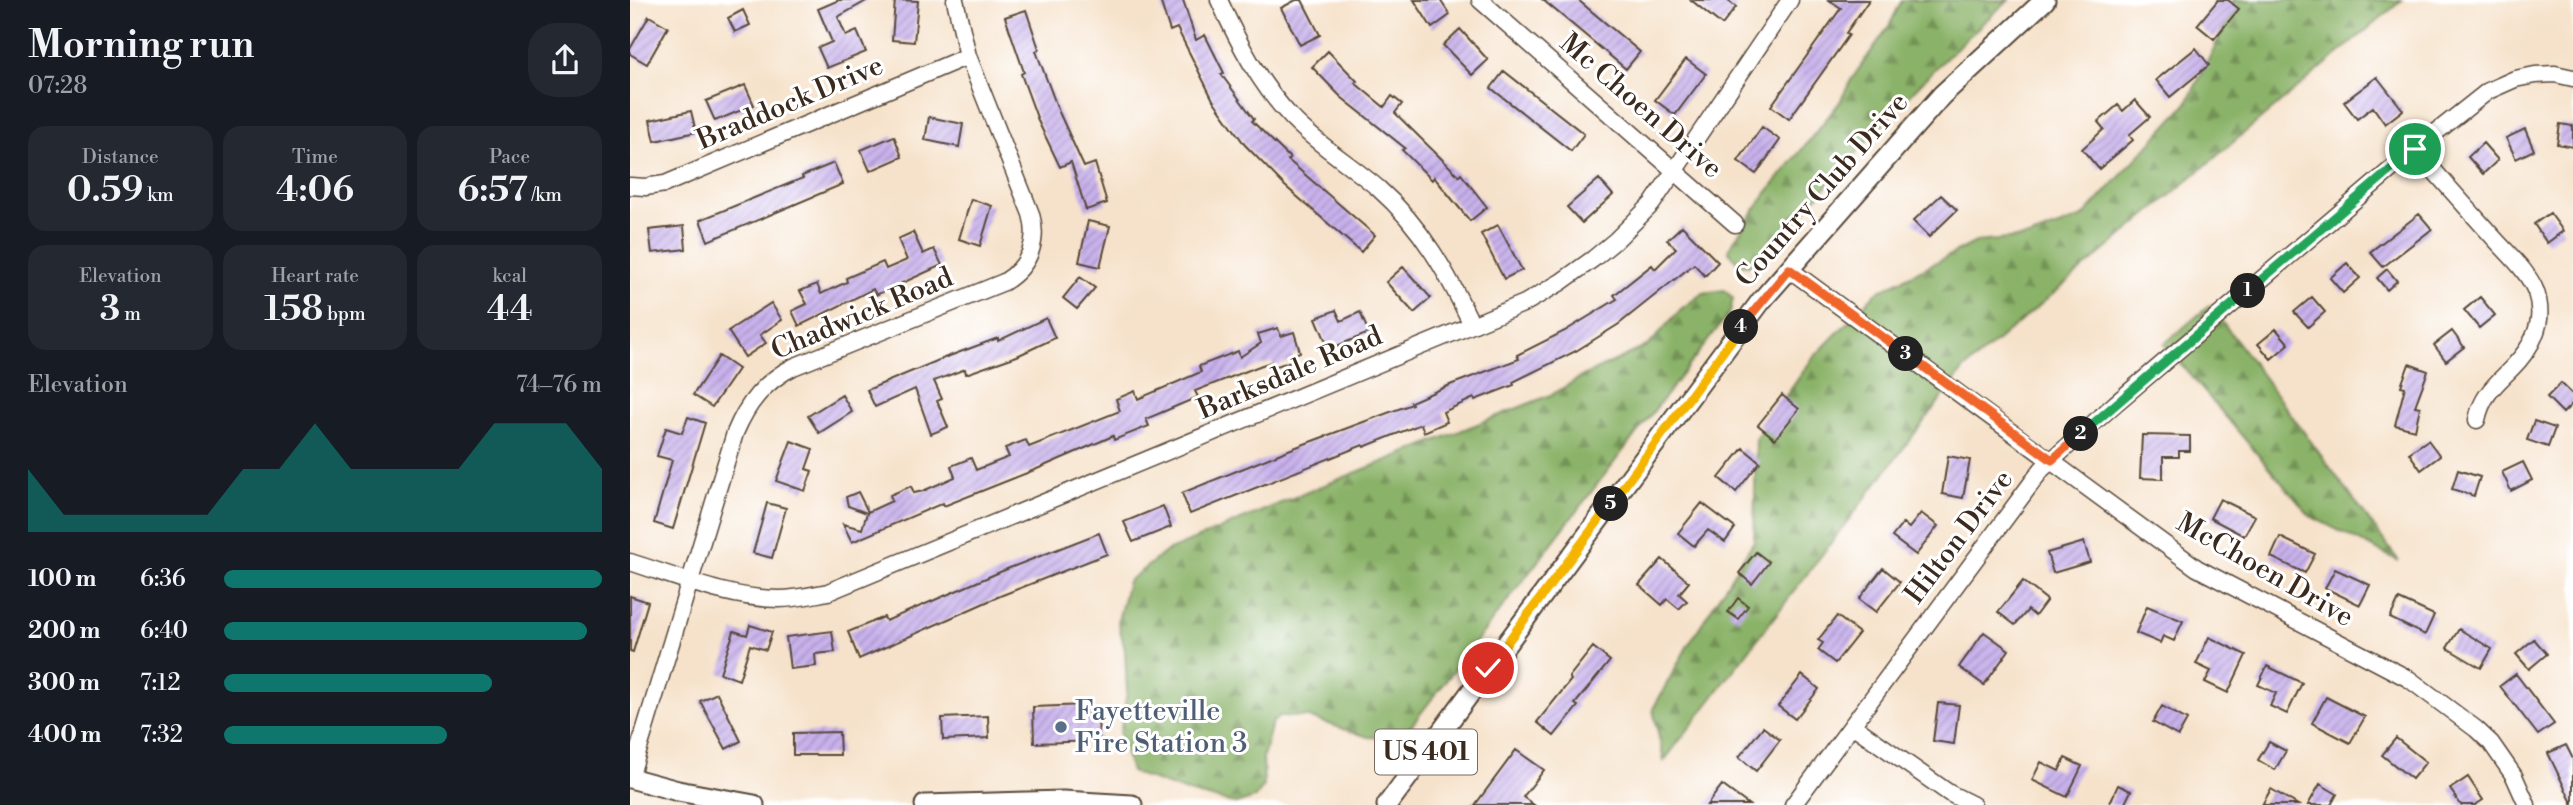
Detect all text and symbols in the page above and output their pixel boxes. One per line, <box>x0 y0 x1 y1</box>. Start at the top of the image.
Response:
text: Morning run <box>28 22 254 69</box>
button: share <box>528 23 602 97</box>
street label: Mc Choen Drive <box>1552 26 1730 186</box>
street label: Braddock Drive <box>691 48 889 158</box>
text: 07:28 <box>28 72 87 100</box>
street label: Country Club Drive <box>1728 85 1916 295</box>
pin <box>2385 119 2445 179</box>
icon: arrive <box>2396 130 2434 168</box>
text: Distance <box>82 145 159 169</box>
text: Time <box>292 145 338 169</box>
text: Pace <box>489 145 530 169</box>
text: 0.59 <box>67 169 143 212</box>
text: 4:06 <box>276 169 354 212</box>
text: 6:57 <box>458 169 528 212</box>
text: km <box>143 183 174 207</box>
text: /km <box>528 183 562 207</box>
street label: Chadwick Road <box>766 260 958 368</box>
text: Elevation <box>79 264 161 288</box>
text: Heart rate <box>271 264 359 288</box>
text: kcal <box>492 264 527 288</box>
pin: 1 <box>2230 274 2266 308</box>
text: 1 <box>2243 278 2252 302</box>
text: 3 <box>100 288 120 331</box>
text: 158 <box>264 288 323 331</box>
text: 44 <box>487 288 533 331</box>
text: m <box>120 302 141 326</box>
text: bpm <box>323 302 366 326</box>
pin: 4 <box>1724 310 1758 344</box>
text: 4 <box>1734 314 1747 338</box>
street label: Barksdale Road <box>1192 318 1388 428</box>
pin: 3 <box>1888 336 1924 372</box>
text: 3 <box>1900 341 1911 365</box>
text: Elevation <box>28 371 128 399</box>
text: 74–76 m <box>516 371 602 399</box>
pin: 2 <box>2064 416 2098 452</box>
text: 2 <box>2075 421 2086 445</box>
street label: Hilton Drive <box>1897 463 2021 611</box>
pin: 5 <box>1594 486 1628 522</box>
text: 5 <box>1605 491 1616 515</box>
street label: McChoen Drive <box>2170 505 2360 635</box>
text: 100 m <box>28 565 96 593</box>
text: 6:36 <box>140 565 186 593</box>
text: 200 m <box>28 617 100 645</box>
text: 6:40 <box>140 617 188 645</box>
pin <box>1458 638 1518 698</box>
icon: check <box>1469 649 1507 687</box>
text: 300 m <box>28 669 100 697</box>
text: 7:12 <box>140 669 181 697</box>
place label: Fayetteville Fire Station 3 <box>1075 694 1248 761</box>
marker: Fayetteville Fire Station 3 <box>1053 719 1069 735</box>
text: 400 m <box>28 721 101 749</box>
text: 7:32 <box>140 721 183 749</box>
road number: US 401 <box>1375 730 1477 774</box>

